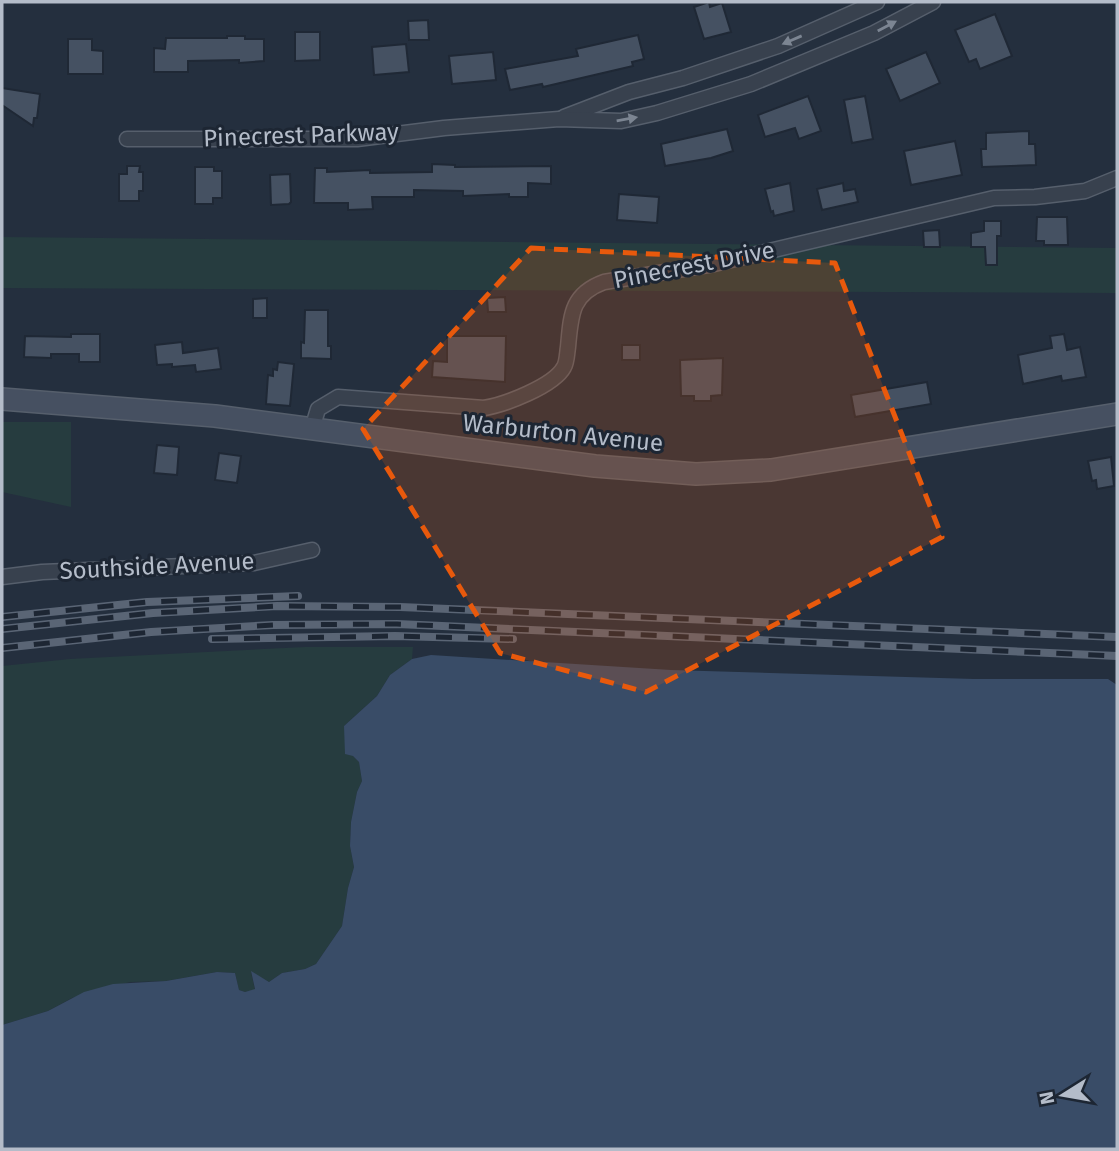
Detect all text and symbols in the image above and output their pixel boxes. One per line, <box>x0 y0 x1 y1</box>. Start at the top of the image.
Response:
one-way arrow <box>877 21 897 32</box>
one-way arrow <box>782 34 803 45</box>
one-way arrow <box>616 113 638 124</box>
street label: Pinecrest Parkway <box>203 118 400 152</box>
street label: Pinecrest Drive <box>611 236 777 294</box>
street label: Warburton Avenue <box>461 409 665 457</box>
street label: Southside Avenue <box>59 547 255 585</box>
north arrow <box>1028 1060 1098 1130</box>
text: N <box>1034 1090 1059 1107</box>

